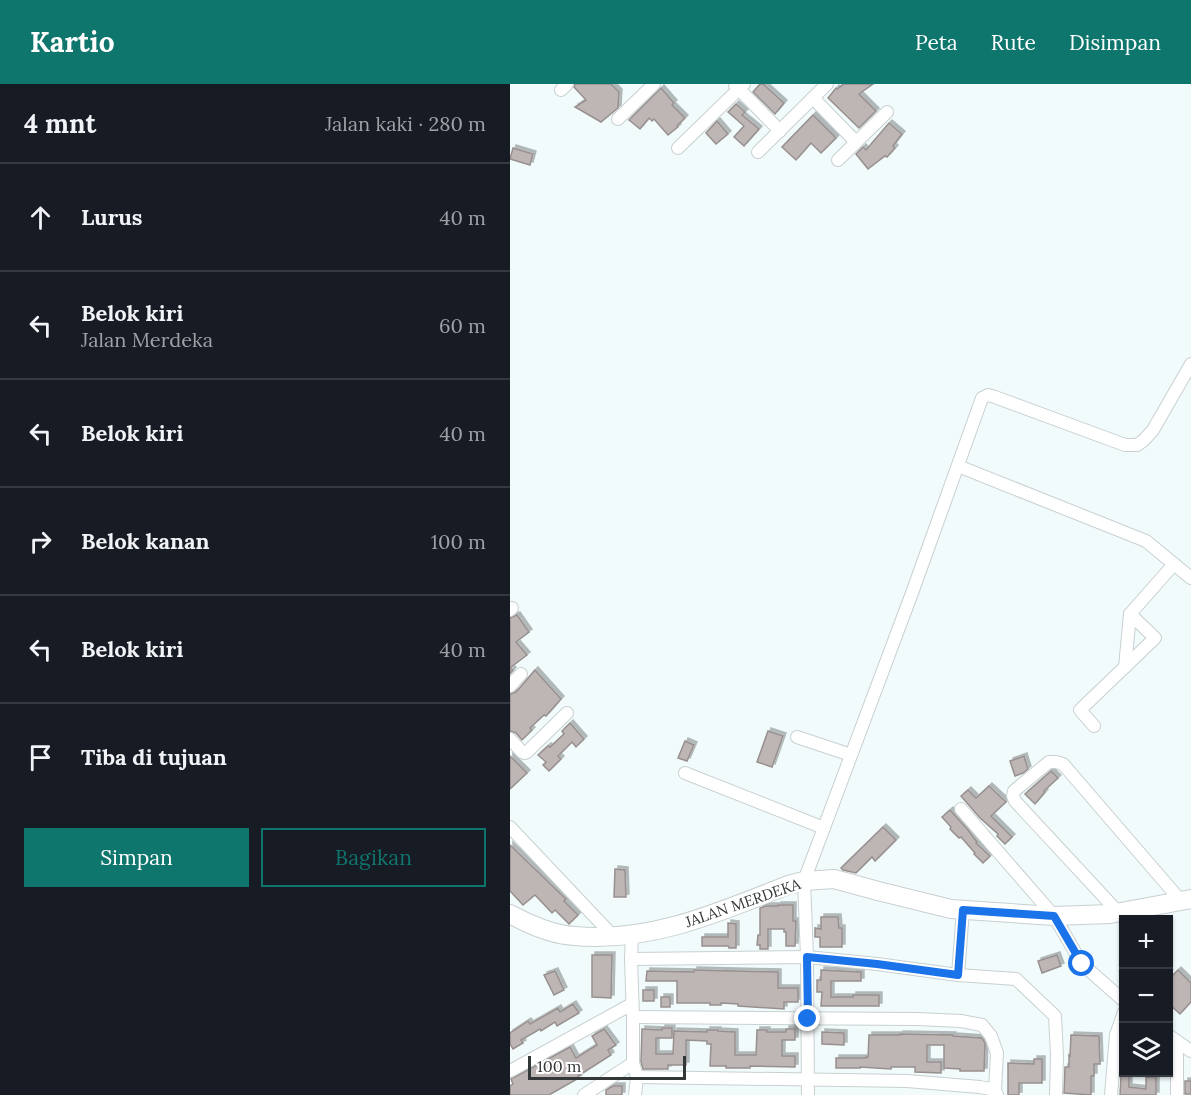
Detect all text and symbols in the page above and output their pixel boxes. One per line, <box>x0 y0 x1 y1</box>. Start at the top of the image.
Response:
text: Kartio <box>30 24 114 60</box>
text: Peta <box>915 29 958 56</box>
text: Rute <box>991 29 1036 56</box>
text: Disimpan <box>1069 29 1161 56</box>
text: 4 mnt <box>24 107 96 140</box>
text: Jalan kaki · 280 m <box>325 111 486 136</box>
icon: ahead <box>24 201 57 234</box>
text: Lurus <box>81 203 143 231</box>
text: 40 m <box>440 205 486 230</box>
text: Belok kiri <box>81 299 183 327</box>
icon: left <box>24 309 57 342</box>
text: 60 m <box>439 313 486 338</box>
text: Jalan Merdeka <box>81 327 213 352</box>
icon: left <box>24 417 57 450</box>
text: Belok kiri <box>81 419 183 447</box>
text: 40 m <box>440 421 486 446</box>
icon: right <box>24 525 57 558</box>
text: Belok kanan <box>81 527 210 555</box>
text: 100 m <box>431 529 486 554</box>
icon: left <box>24 633 57 666</box>
text: Belok kiri <box>81 635 183 663</box>
text: 40 m <box>440 637 486 662</box>
icon: arrive <box>24 741 57 774</box>
text: Tiba di tujuan <box>81 743 227 771</box>
button: Simpan <box>24 828 249 887</box>
button: Bagikan <box>261 828 486 887</box>
street label: JALAN MERDEKA <box>682 874 804 931</box>
map controls <box>1119 915 1173 1077</box>
button: + <box>1119 915 1173 969</box>
route start <box>1068 950 1094 976</box>
button: − <box>1119 969 1173 1023</box>
route end <box>794 1005 820 1031</box>
button: layers <box>1119 1023 1173 1077</box>
scale bar <box>528 1053 686 1080</box>
text: 100 m <box>537 1056 581 1076</box>

